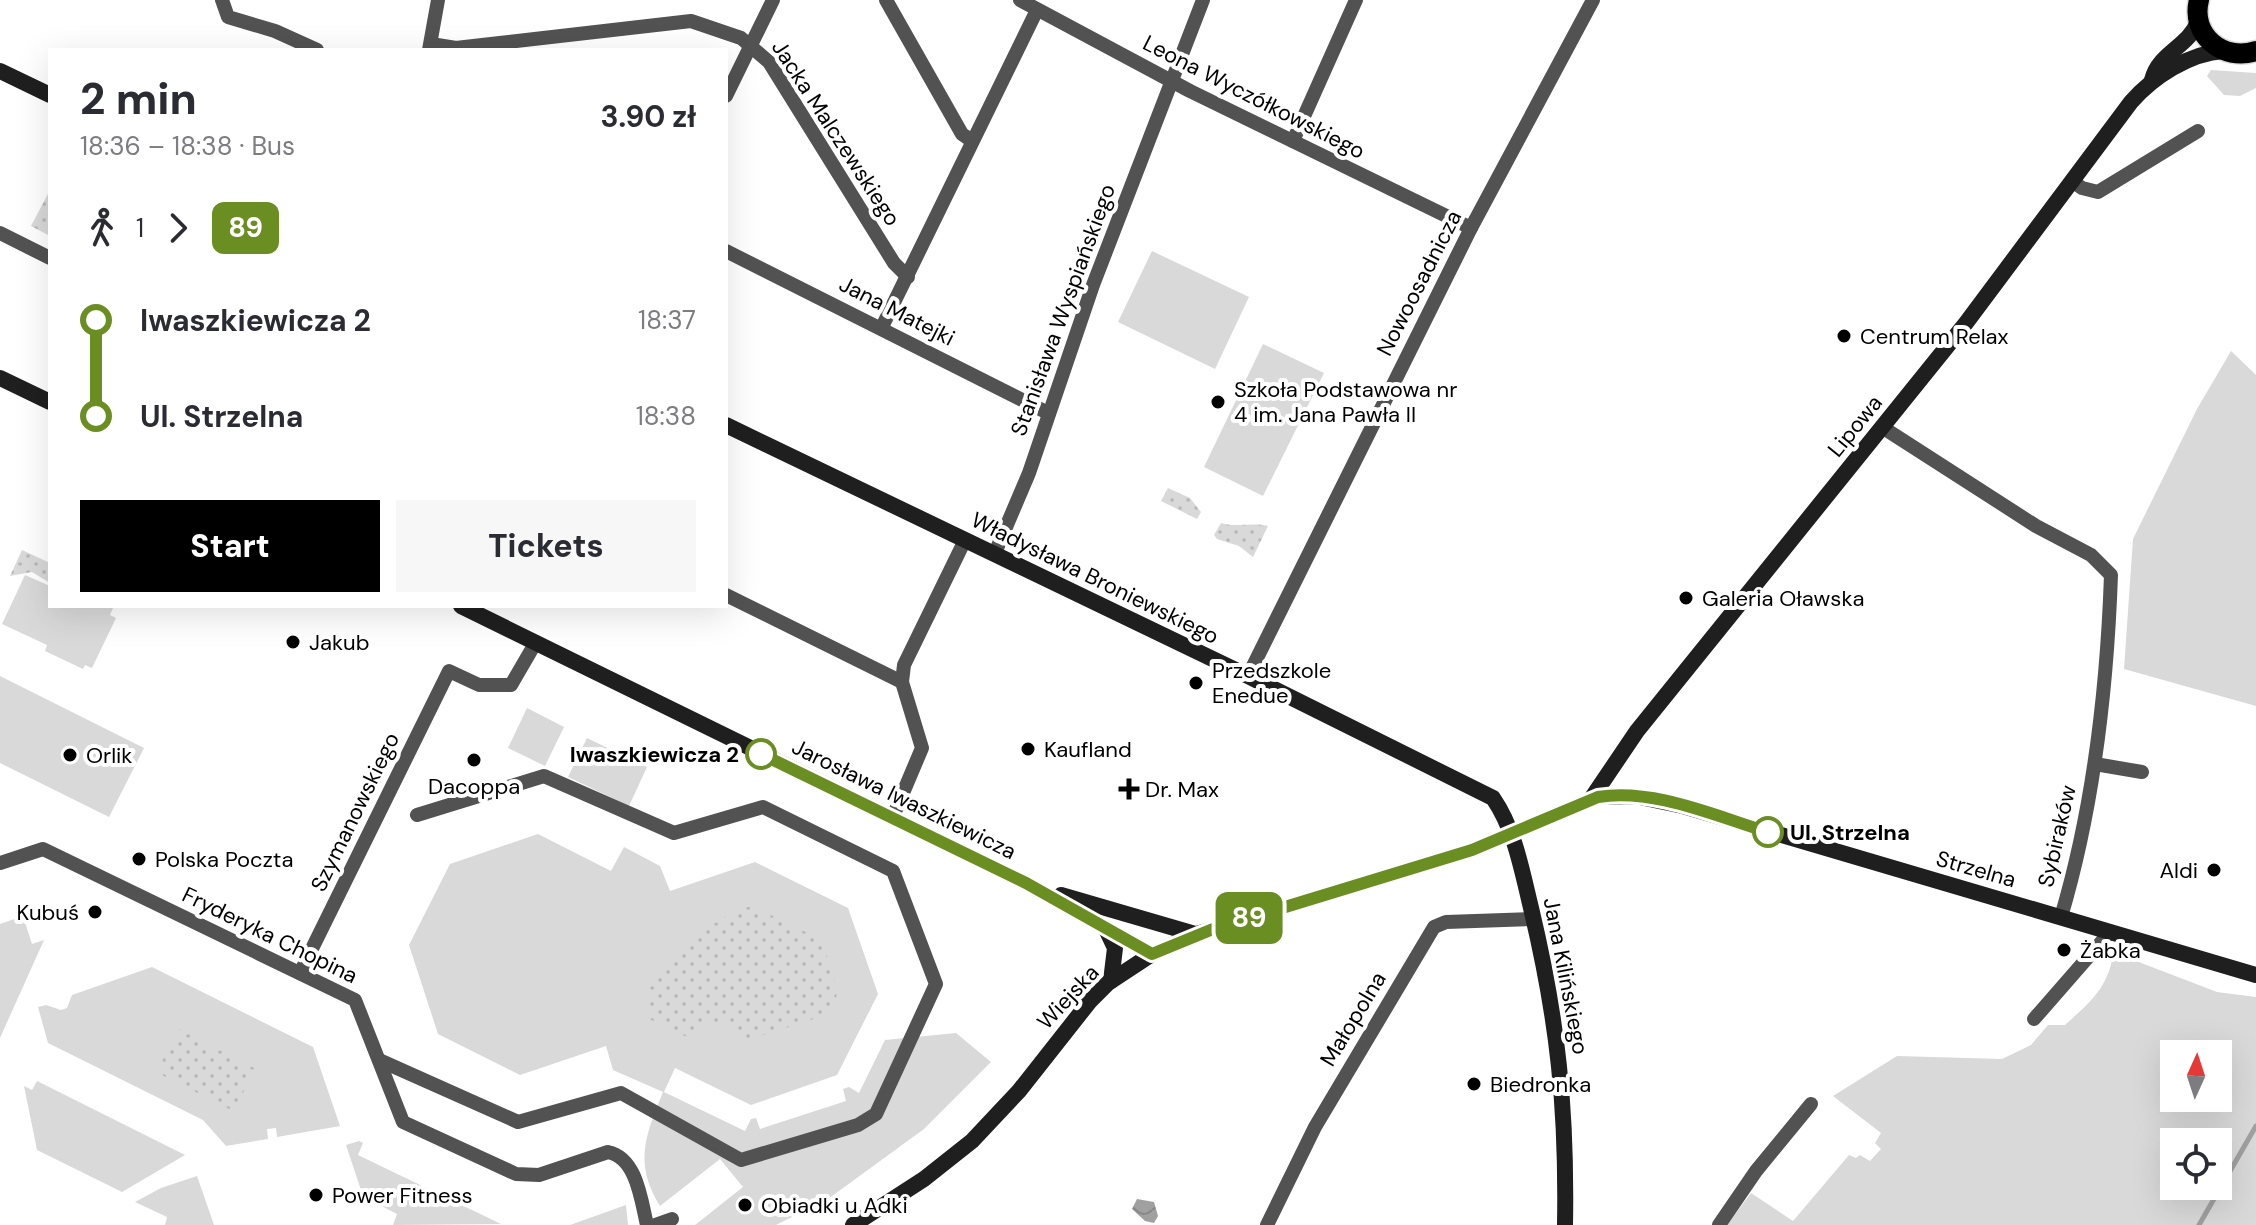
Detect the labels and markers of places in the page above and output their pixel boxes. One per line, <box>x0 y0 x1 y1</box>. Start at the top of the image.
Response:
place label: Centrum Relax <box>1860 322 2009 351</box>
marker: Centrum Relax <box>1835 327 1853 345</box>
place label: Szkoła Podstawowa nr 4 im. Jana Pawła II <box>1234 375 1457 429</box>
marker: Szkoła Podstawowa nr 4 im. Jana Pawła II <box>1209 393 1227 411</box>
place label: Galeria Oławska <box>1702 584 1864 613</box>
marker: Galeria Oławska <box>1677 589 1695 607</box>
place label: Jakub <box>309 628 369 657</box>
marker: Jakub <box>284 633 302 651</box>
place label: Przedszkole Enedue <box>1212 656 1331 710</box>
marker: Przedszkole Enedue <box>1187 674 1205 692</box>
place label: Kaufland <box>1044 735 1132 764</box>
marker: Iwaszkiewicza 2 <box>746 739 776 769</box>
place label: Iwaszkiewicza 2 <box>570 740 739 769</box>
marker: Kaufland <box>1019 740 1037 758</box>
place label: Orlik <box>86 741 132 770</box>
marker: Orlik <box>61 746 79 764</box>
marker: Dacoppa <box>465 751 483 769</box>
place label: Dacoppa <box>428 772 520 801</box>
place label: Dr. Max <box>1145 775 1219 804</box>
marker: Dr. Max <box>1120 780 1138 798</box>
marker: Ul. Strzelna <box>1753 817 1783 847</box>
place label: Ul. Strzelna <box>1790 818 1910 847</box>
place label: Polska Poczta <box>155 845 293 874</box>
marker: Polska Poczta <box>130 850 148 868</box>
place label: Aldi <box>2159 856 2198 885</box>
marker: Aldi <box>2205 861 2223 879</box>
place label: Kubuś <box>16 898 79 927</box>
marker: Kubuś <box>86 903 104 921</box>
place label: Żabka <box>2080 936 2141 965</box>
marker: Żabka <box>2055 941 2073 959</box>
place label: Biedronka <box>1490 1070 1591 1099</box>
marker: Biedronka <box>1465 1075 1483 1093</box>
place label: Power Fitness <box>332 1181 473 1210</box>
marker: Power Fitness <box>307 1186 325 1204</box>
place label: Obiadki u Adki <box>761 1191 908 1220</box>
marker: Obiadki u Adki <box>736 1196 754 1214</box>

